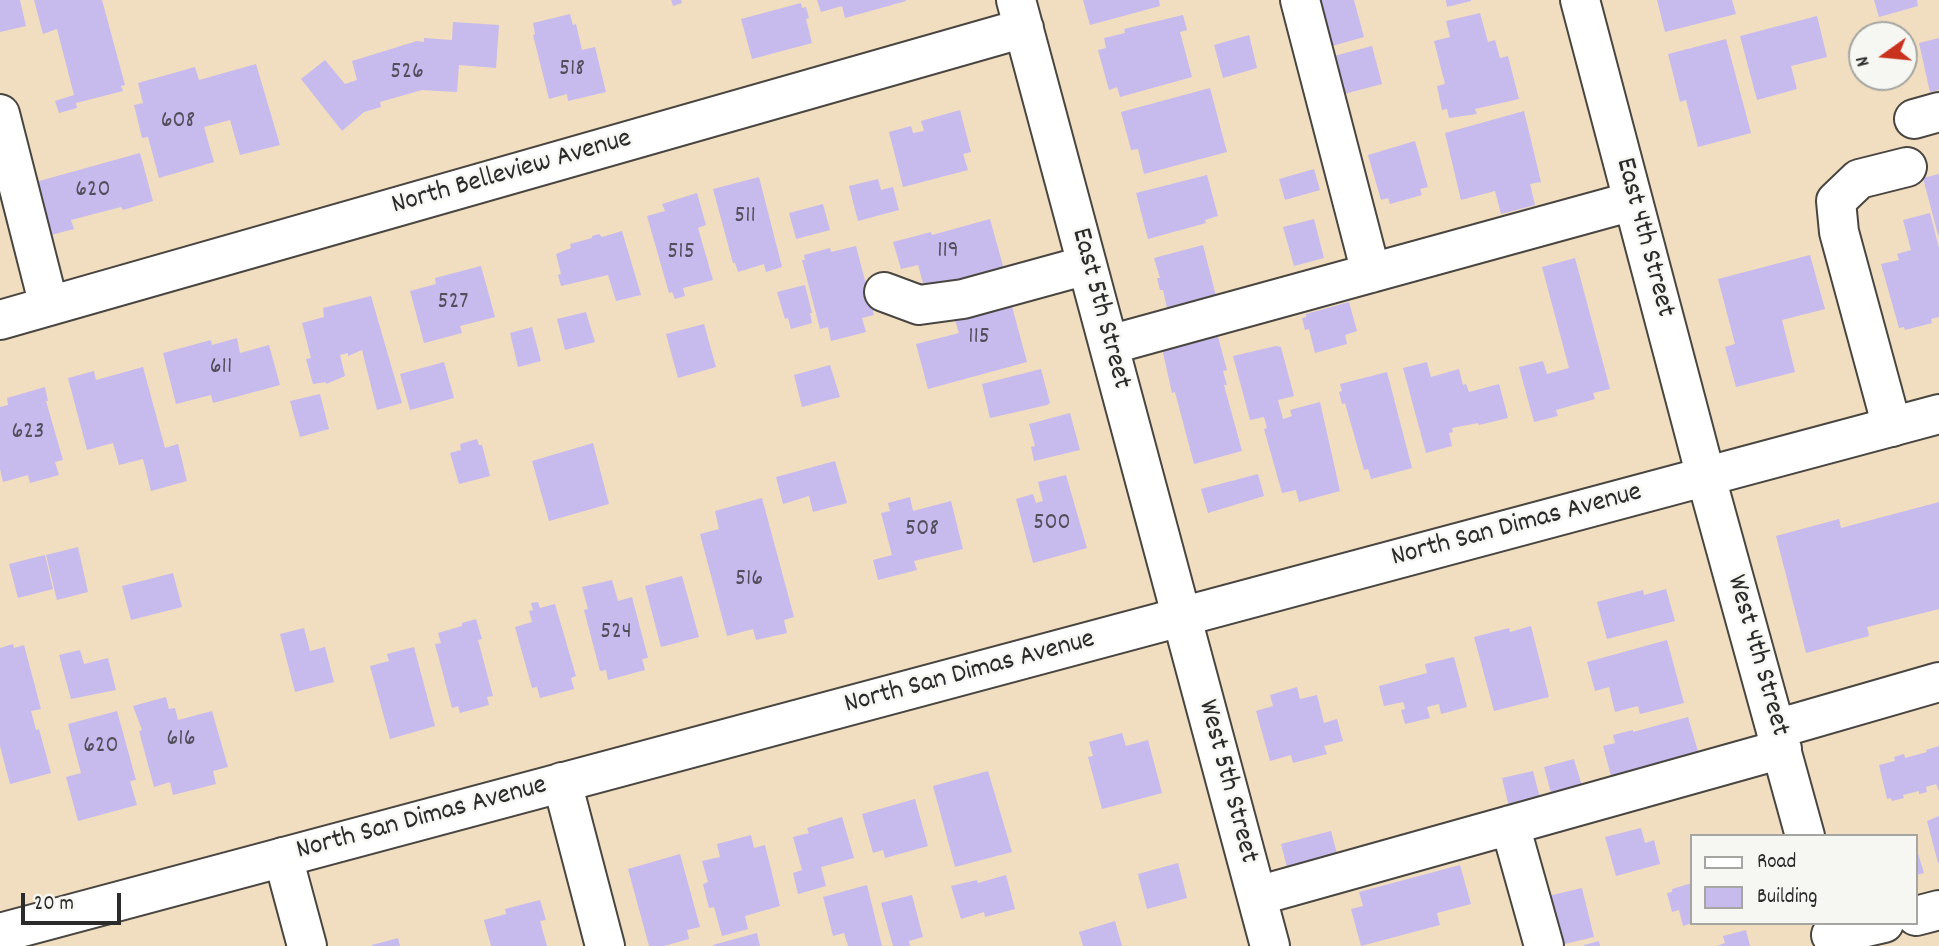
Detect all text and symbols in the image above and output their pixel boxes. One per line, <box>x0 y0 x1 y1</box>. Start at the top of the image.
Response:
north arrow <box>1848 21 1918 91</box>
text: N <box>1850 53 1878 69</box>
house number: 518 <box>559 57 585 85</box>
house number: 526 <box>390 60 424 88</box>
house number: 608 <box>161 109 195 137</box>
street label: North Belleview Avenue <box>388 124 636 224</box>
street label: East 4th Street <box>1606 155 1680 321</box>
house number: 620 <box>75 178 111 206</box>
house number: 511 <box>734 204 756 232</box>
street label: East 5th Street <box>1061 225 1137 393</box>
house number: 119 <box>937 239 959 267</box>
house number: 515 <box>667 240 695 268</box>
house number: 527 <box>438 290 468 318</box>
house number: 115 <box>968 325 990 353</box>
house number: 611 <box>210 355 232 383</box>
house number: 623 <box>12 420 44 448</box>
street label: North San Dimas Avenue <box>1388 477 1646 577</box>
house number: 500 <box>1033 511 1071 539</box>
house number: 508 <box>905 517 939 545</box>
house number: 516 <box>735 567 763 595</box>
street label: West 4th Street <box>1717 572 1795 740</box>
house number: 524 <box>600 620 632 648</box>
street label: North San Dimas Avenue <box>841 624 1099 724</box>
street label: West 5th Street <box>1188 697 1264 867</box>
house number: 616 <box>167 727 195 755</box>
house number: 620 <box>83 734 119 762</box>
street label: North San Dimas Avenue <box>293 770 551 870</box>
legend <box>1690 834 1918 925</box>
text: Road <box>1757 848 1796 878</box>
scale bar <box>24 880 124 924</box>
text: Building <box>1757 883 1817 913</box>
text: 20 m <box>34 890 74 920</box>

